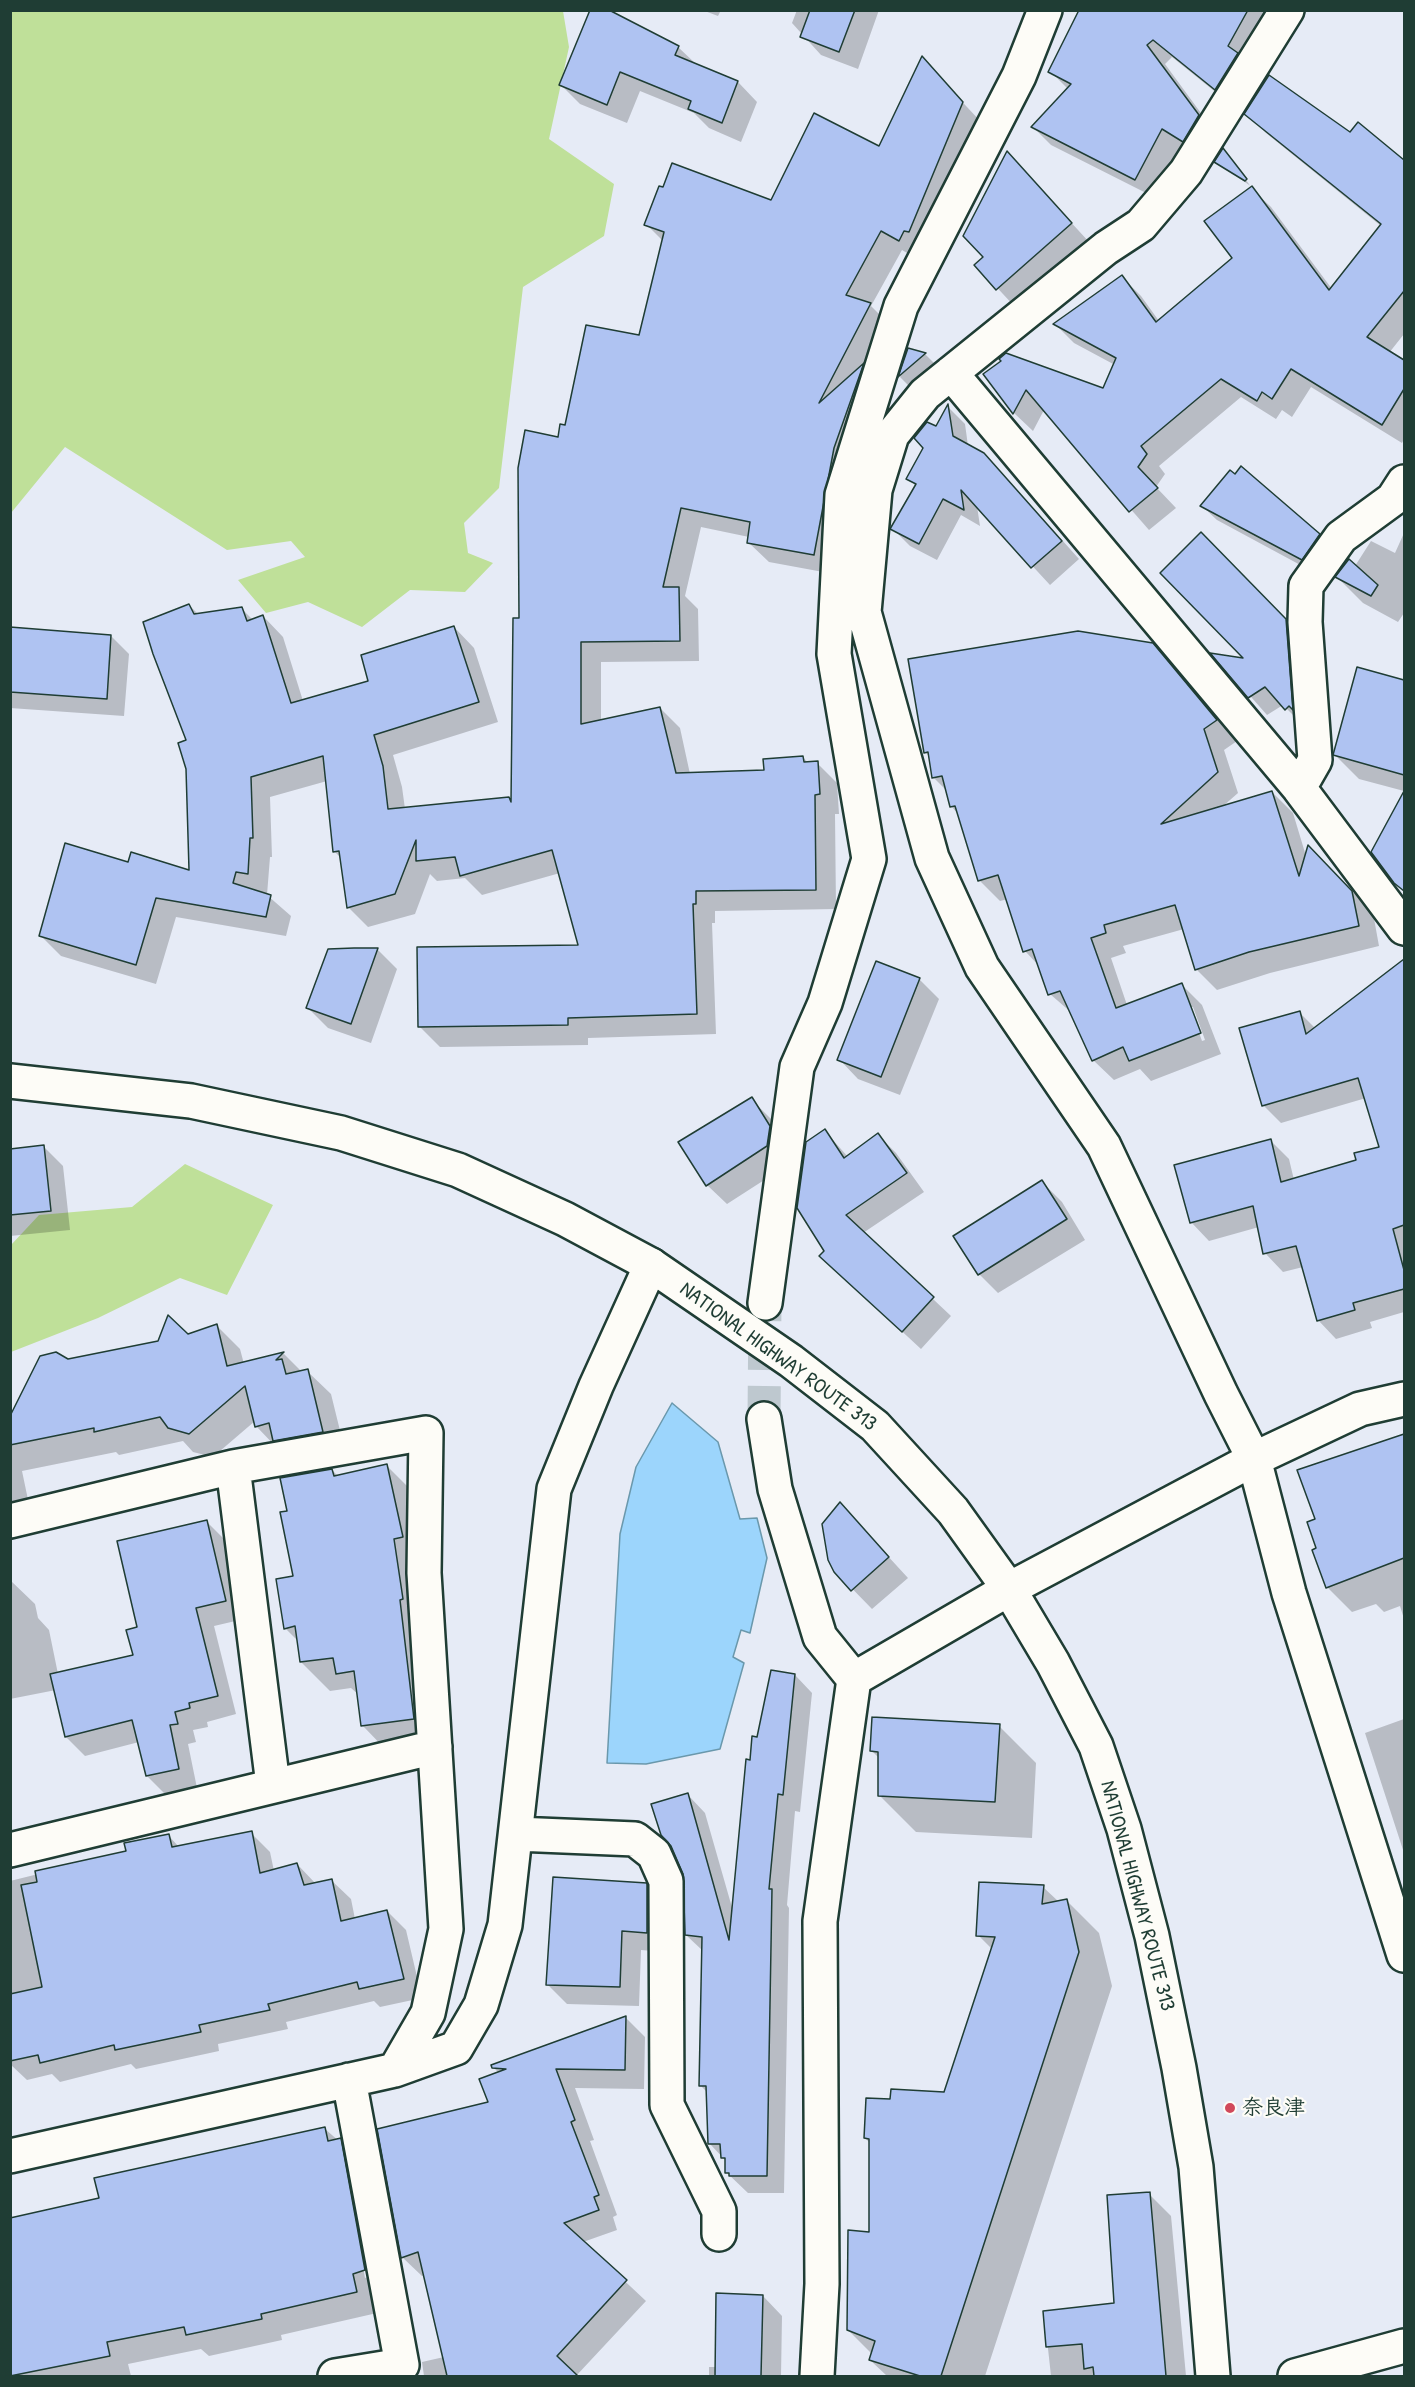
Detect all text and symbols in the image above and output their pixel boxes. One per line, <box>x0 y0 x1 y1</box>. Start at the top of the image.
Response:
street label: NATIONAL HIGHWAY ROUTE 313 <box>675 1277 881 1437</box>
street label: NATIONAL HIGHWAY ROUTE 313 <box>1094 1778 1180 2014</box>
place label: 奈良津 <box>1242 2095 1305 2121</box>
marker: 奈良津 <box>1223 2101 1237 2115</box>

